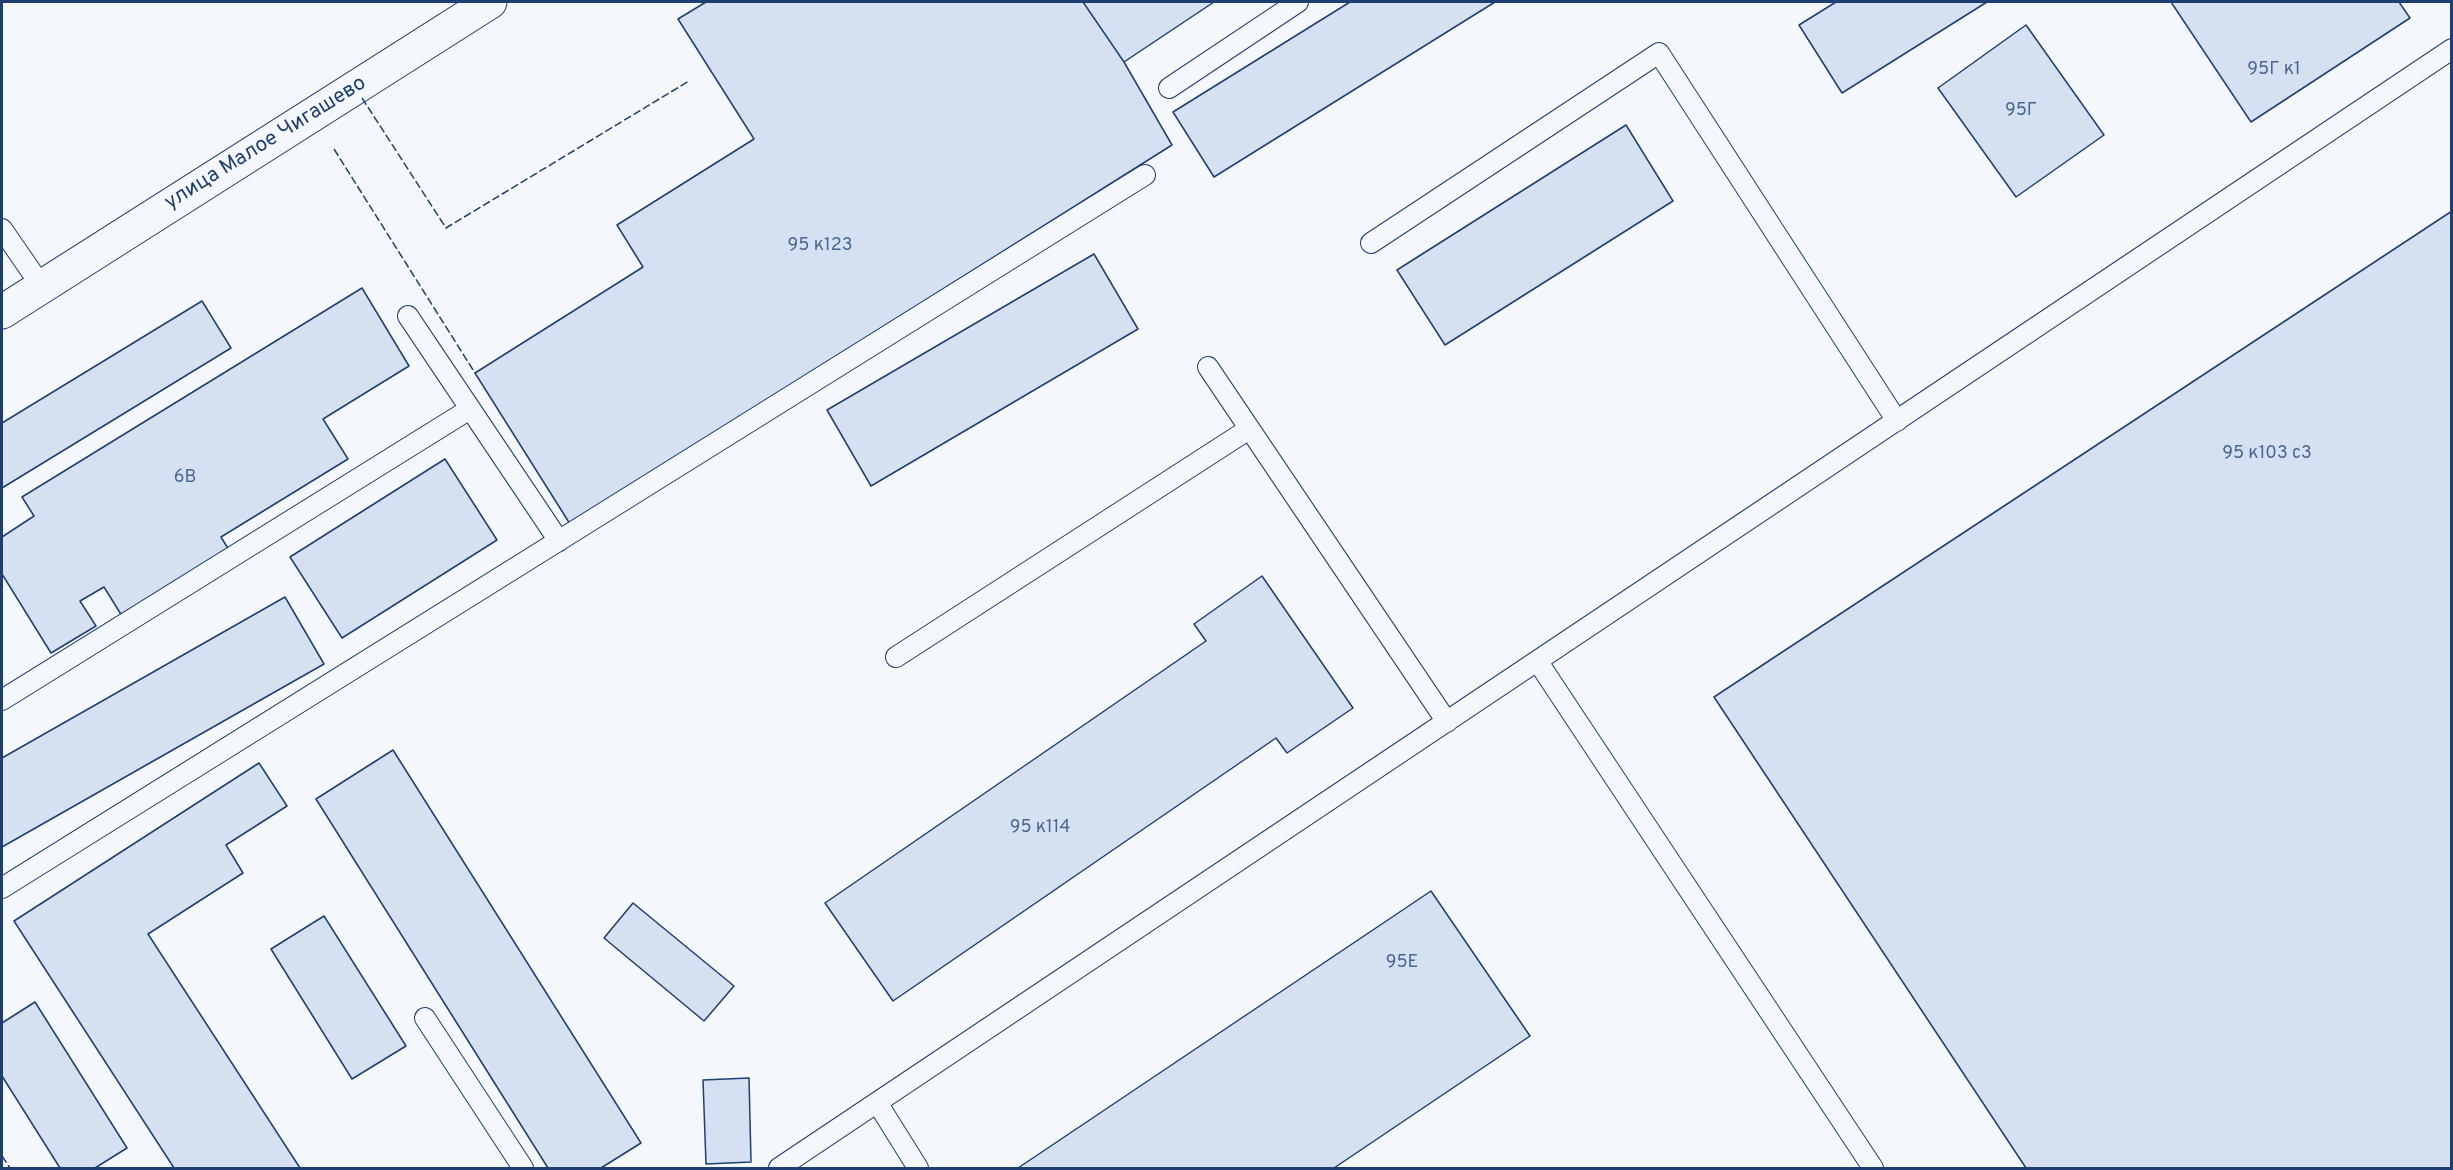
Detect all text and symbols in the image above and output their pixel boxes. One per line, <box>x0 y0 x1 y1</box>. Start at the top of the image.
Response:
house number: 95Г к1 <box>2247 59 2301 81</box>
street label: улица Малое Чигашево <box>161 72 371 216</box>
house number: 95Г <box>2005 100 2037 122</box>
house number: 95 к123 <box>788 235 852 257</box>
house number: 95 к103 с3 <box>2222 443 2312 465</box>
house number: 6В <box>174 467 196 489</box>
house number: 95 к114 <box>1010 817 1070 839</box>
house number: 95Е <box>1386 952 1418 974</box>

